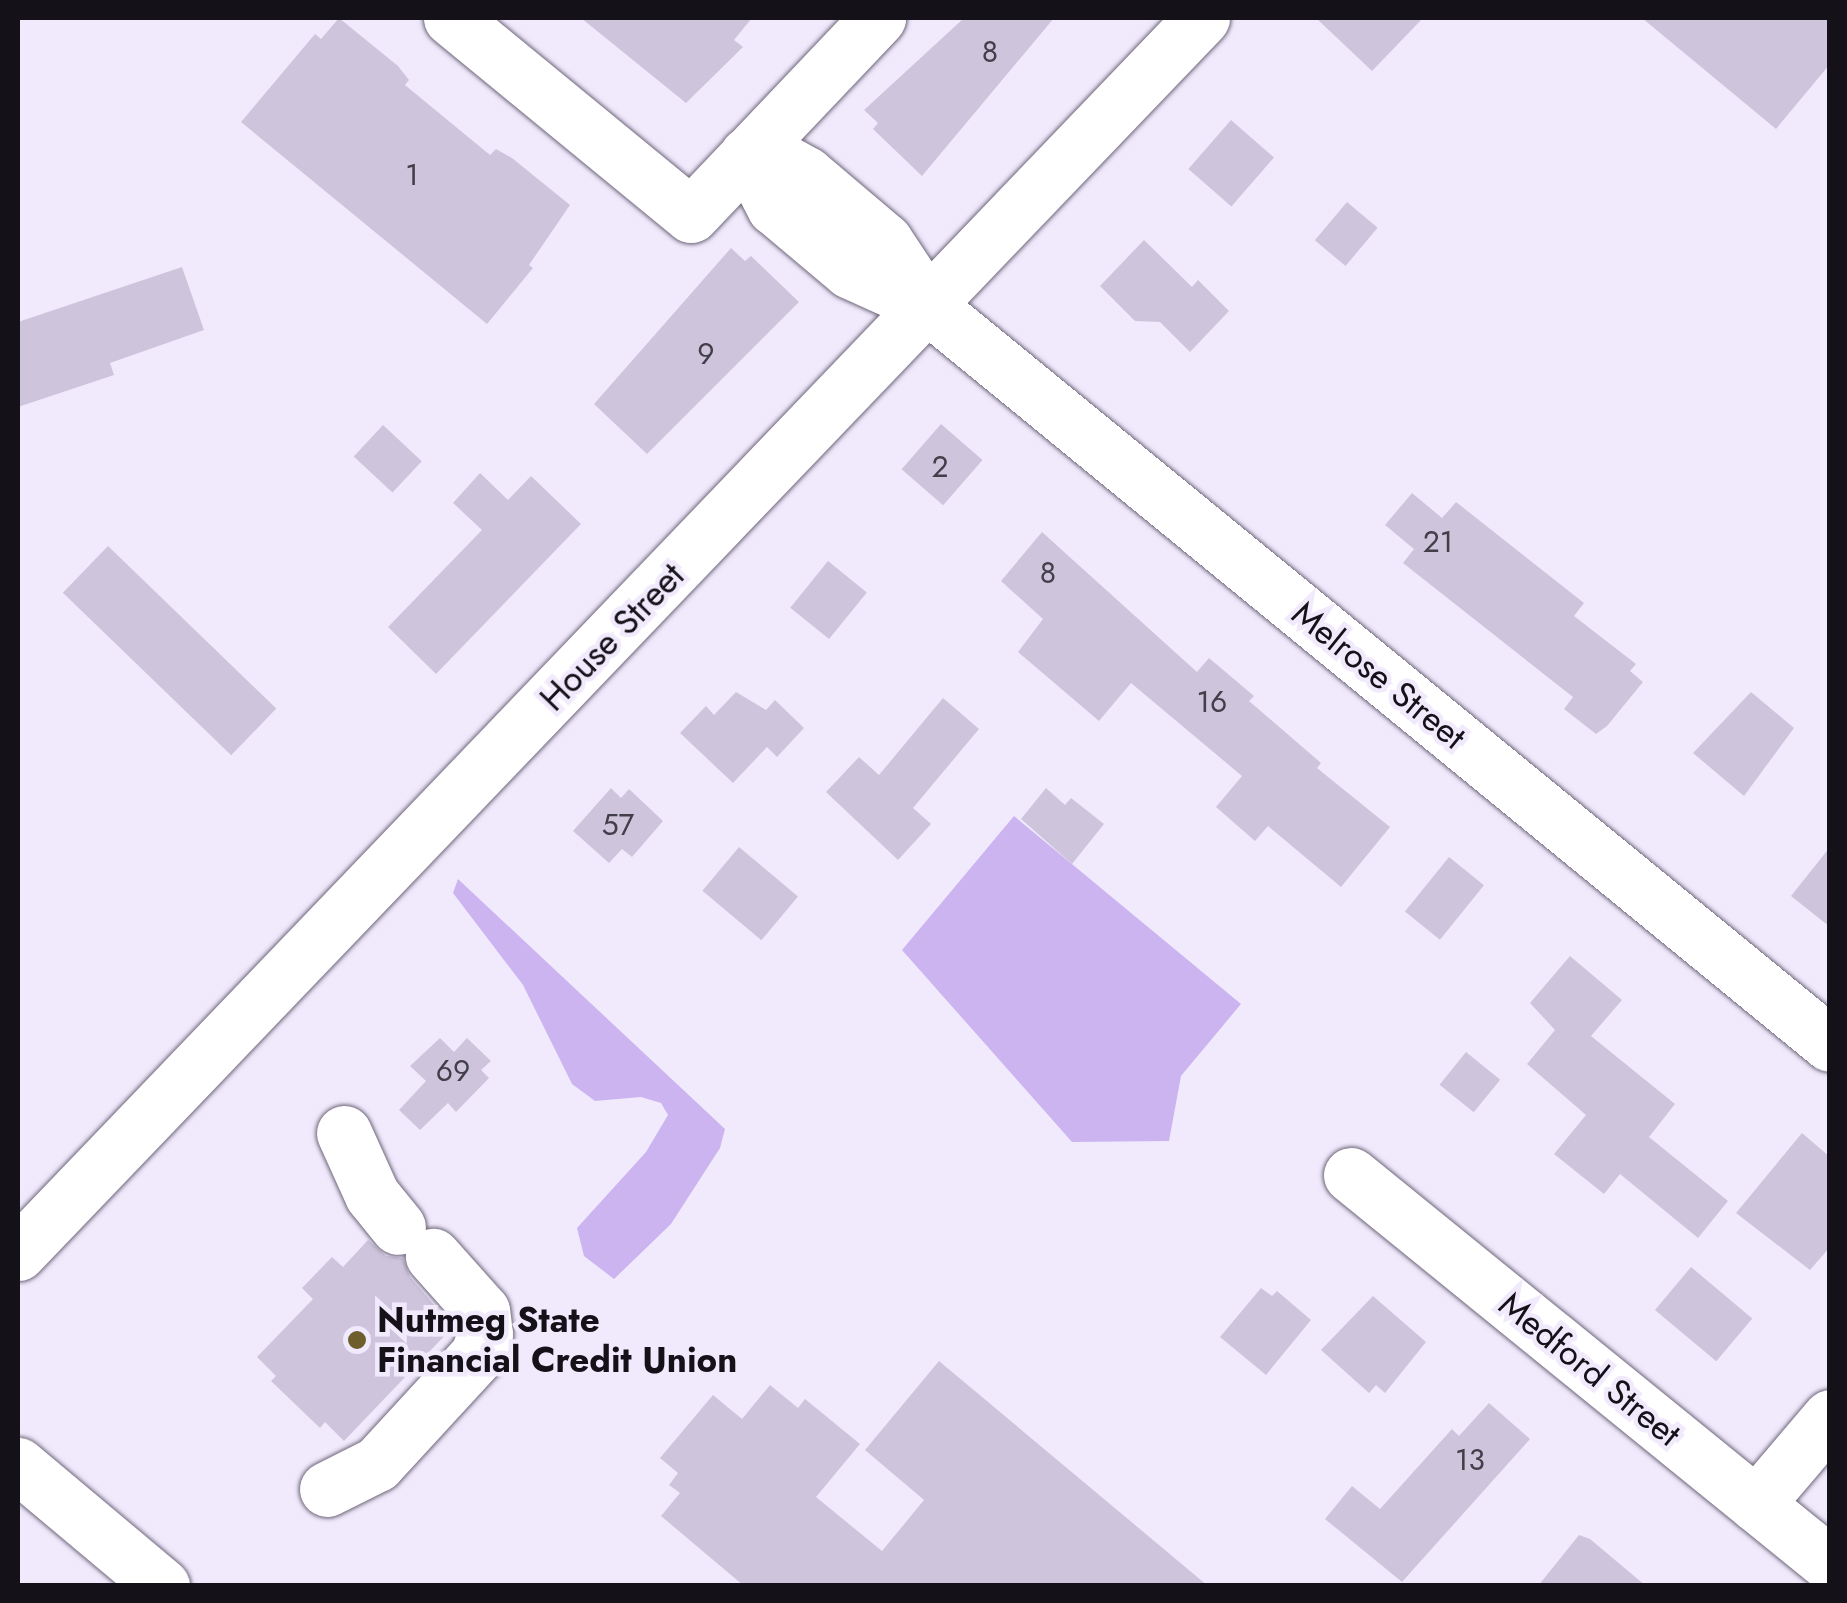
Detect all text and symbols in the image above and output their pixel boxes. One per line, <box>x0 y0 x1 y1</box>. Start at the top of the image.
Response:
house number: 8 <box>982 34 998 70</box>
house number: 1 <box>405 157 419 193</box>
house number: 9 <box>697 336 715 372</box>
house number: 2 <box>931 449 949 485</box>
house number: 21 <box>1423 524 1453 560</box>
street label: House Street <box>531 555 693 719</box>
house number: 8 <box>1040 555 1056 591</box>
street label: Melrose Street <box>1284 592 1474 758</box>
house number: 16 <box>1197 684 1227 720</box>
house number: 57 <box>602 807 634 843</box>
house number: 69 <box>436 1053 470 1089</box>
street label: Medford Street <box>1491 1283 1689 1455</box>
place label: Nutmeg State Financial Credit Union <box>377 1299 737 1381</box>
marker: Nutmeg State Financial Credit Union <box>346 1329 368 1351</box>
house number: 13 <box>1455 1442 1485 1478</box>

